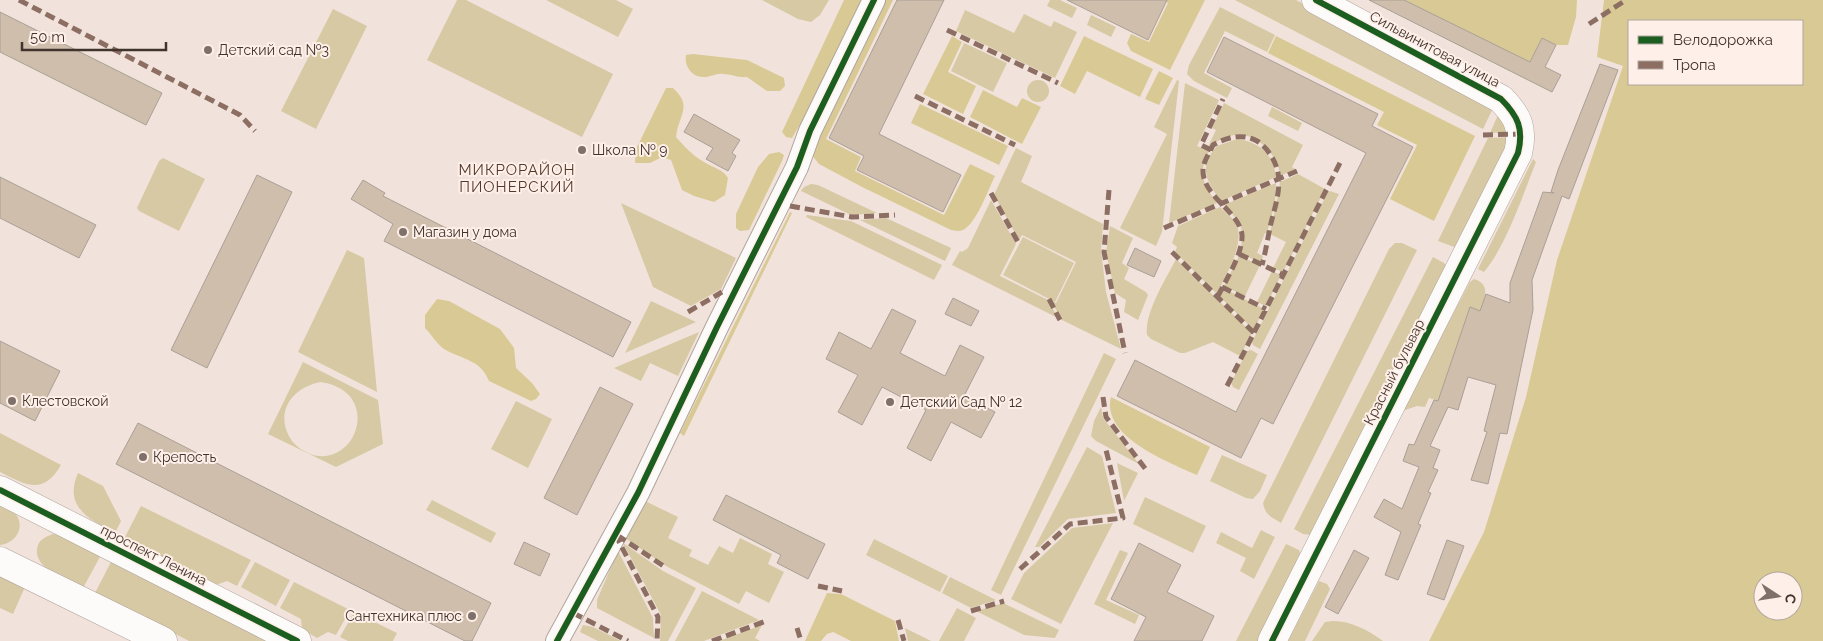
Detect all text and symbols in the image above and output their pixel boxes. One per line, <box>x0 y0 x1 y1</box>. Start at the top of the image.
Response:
street label: Сильвинитовая улица <box>1367 8 1503 90</box>
scale bar <box>22 20 166 52</box>
legend <box>1628 20 1803 85</box>
text: 50 m <box>30 28 65 46</box>
text: Велодорожка <box>1673 31 1773 49</box>
place label: Детский сад №3 <box>218 42 329 58</box>
marker: Детский сад №3 <box>202 44 214 56</box>
text: Тропа <box>1673 56 1716 74</box>
place label: Школа № 9 <box>592 142 667 158</box>
marker: Школа № 9 <box>576 144 588 156</box>
district label: МИКРОРАЙОН ПИОНЕРСКИЙ <box>458 161 576 196</box>
place label: Магазин у дома <box>413 224 517 240</box>
marker: Магазин у дома <box>397 226 409 238</box>
street label: Красный бульвар <box>1360 316 1428 428</box>
place label: Клестовской <box>22 393 108 409</box>
place label: Детский Сад № 12 <box>900 394 1022 410</box>
marker: Клестовской <box>6 395 18 407</box>
marker: Детский Сад № 12 <box>884 396 896 408</box>
place label: Крепость <box>153 449 216 465</box>
marker: Крепость <box>137 451 149 463</box>
street label: проспект Ленина <box>98 521 210 589</box>
north arrow <box>1753 571 1803 621</box>
text: С <box>1782 592 1800 605</box>
place label: Сантехника плюс <box>345 608 462 624</box>
marker: Сантехника плюс <box>466 610 478 622</box>

